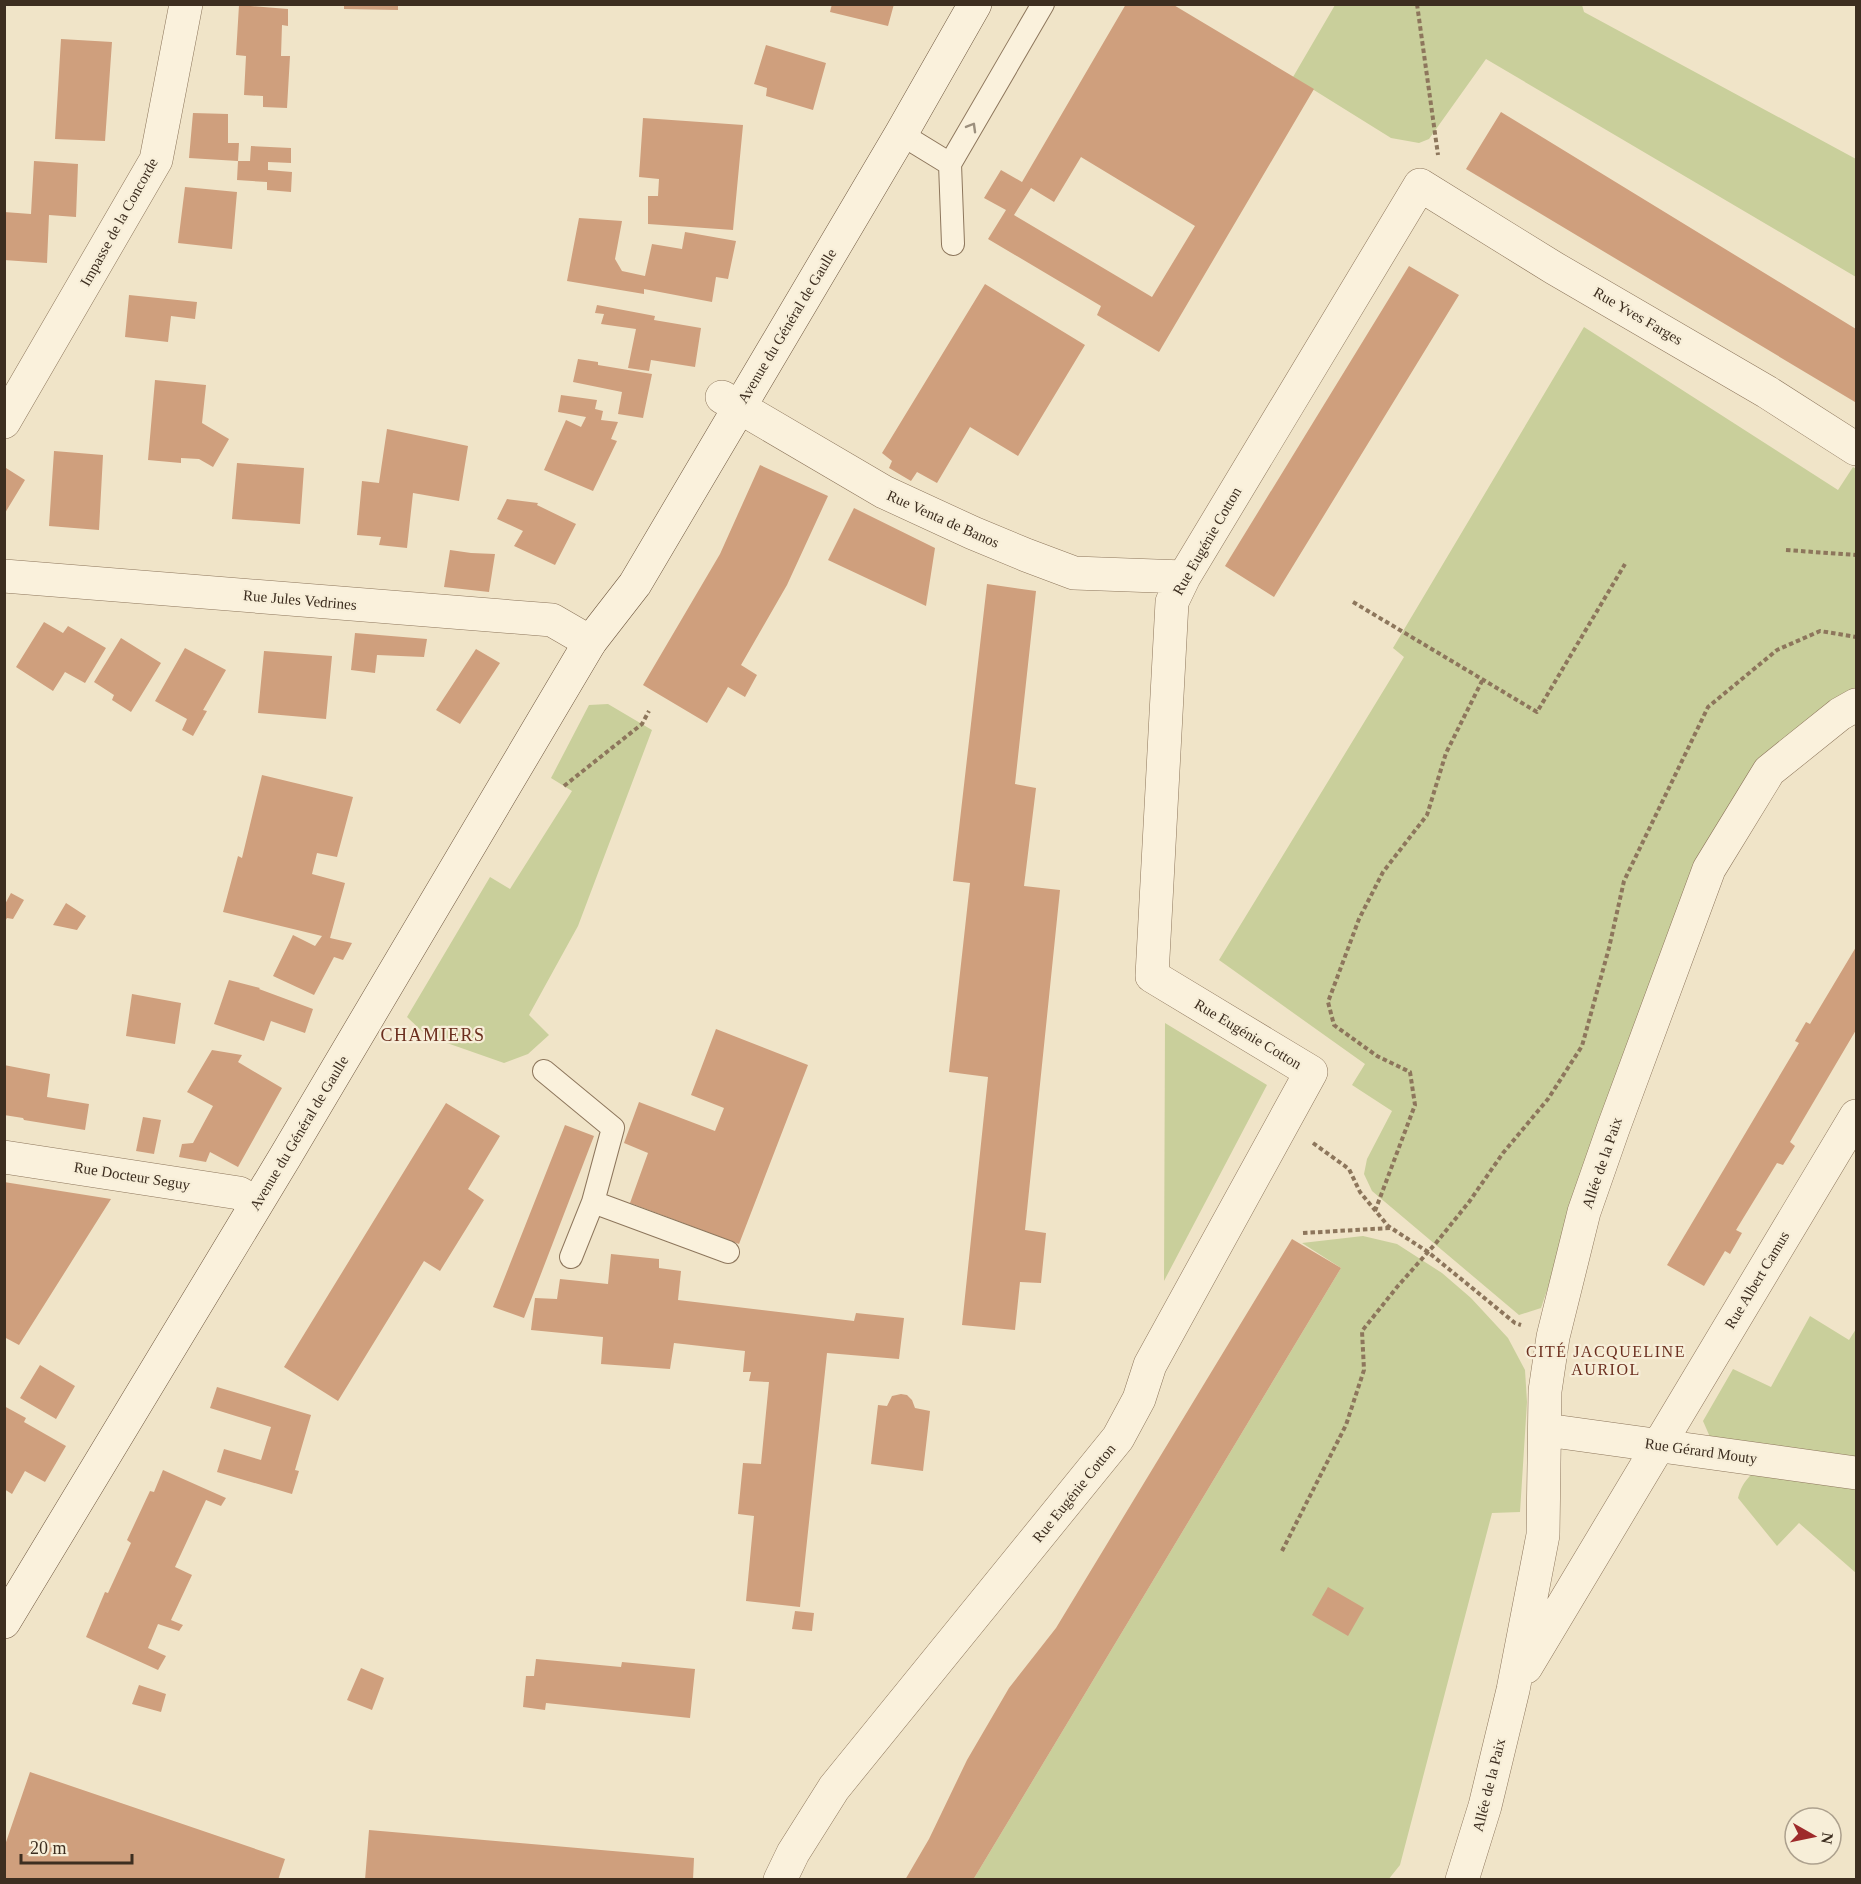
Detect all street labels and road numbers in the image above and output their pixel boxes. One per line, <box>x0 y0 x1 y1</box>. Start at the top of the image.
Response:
street label: Impasse de la Concorde <box>77 155 161 289</box>
street label: Avenue du Général de Gaulle <box>735 246 840 406</box>
street label: Rue Yves Farges <box>1591 284 1686 348</box>
street label: Rue Eugénie Cotton <box>1170 484 1245 598</box>
street label: Rue Venta de Banos <box>884 487 1002 551</box>
street label: Rue Jules Vedrines <box>243 587 358 613</box>
street label: Rue Eugénie Cotton <box>1192 996 1305 1072</box>
street label: Avenue du Général de Gaulle <box>247 1053 352 1213</box>
street label: Allée de la Paix <box>1579 1115 1625 1211</box>
street label: Rue Docteur Seguy <box>73 1159 192 1193</box>
street label: Rue Albert Camus <box>1722 1228 1792 1332</box>
street label: Rue Gérard Mouty <box>1644 1435 1759 1467</box>
street label: Rue Eugénie Cotton <box>1030 1440 1119 1545</box>
street label: Allée de la Paix <box>1470 1736 1508 1833</box>

